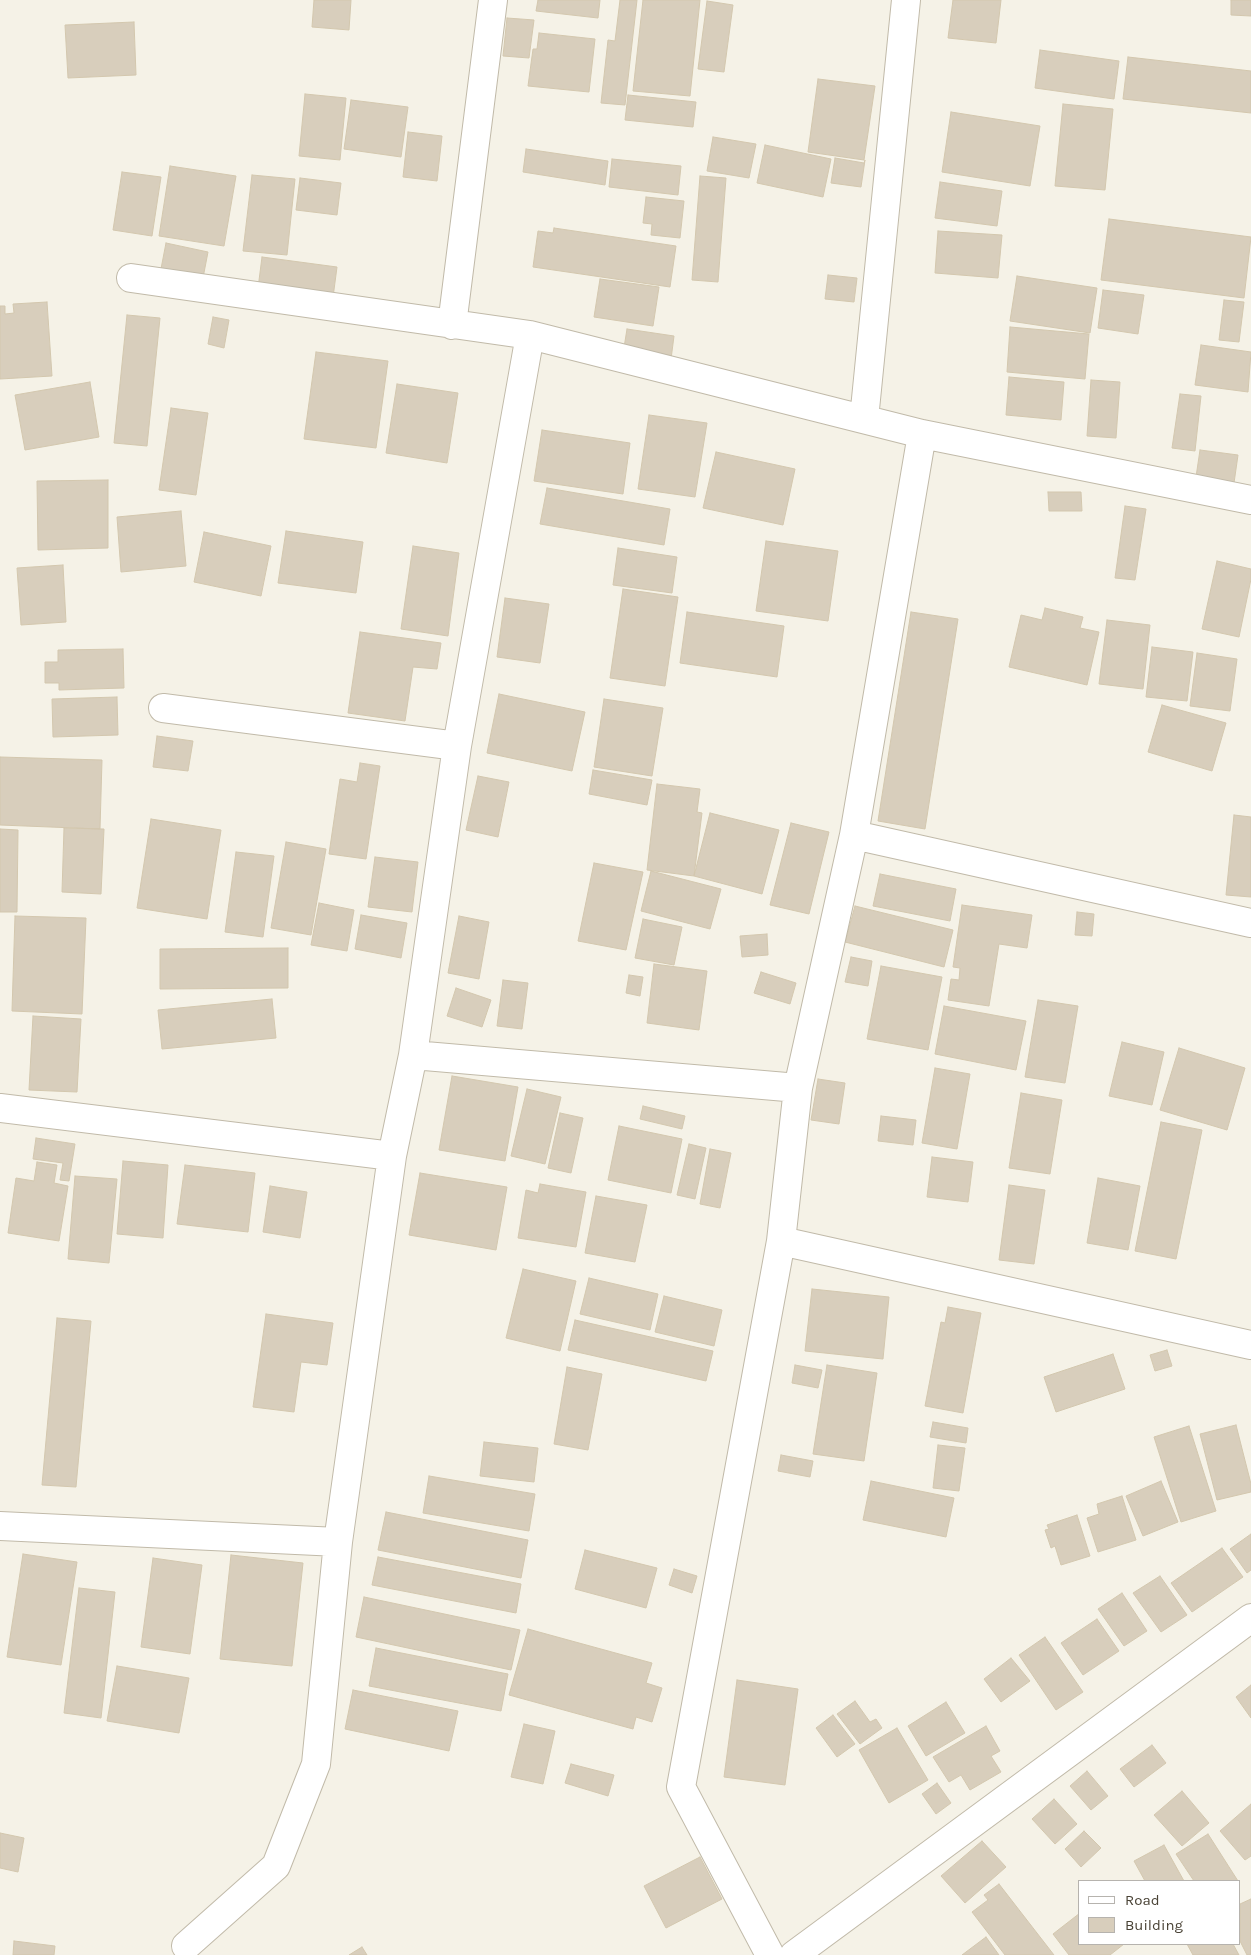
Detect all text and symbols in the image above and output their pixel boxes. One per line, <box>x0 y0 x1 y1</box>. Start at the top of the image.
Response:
legend <box>1078 1880 1241 1945</box>
text: Road <box>1125 1891 1160 1909</box>
text: Building <box>1125 1916 1183 1934</box>

